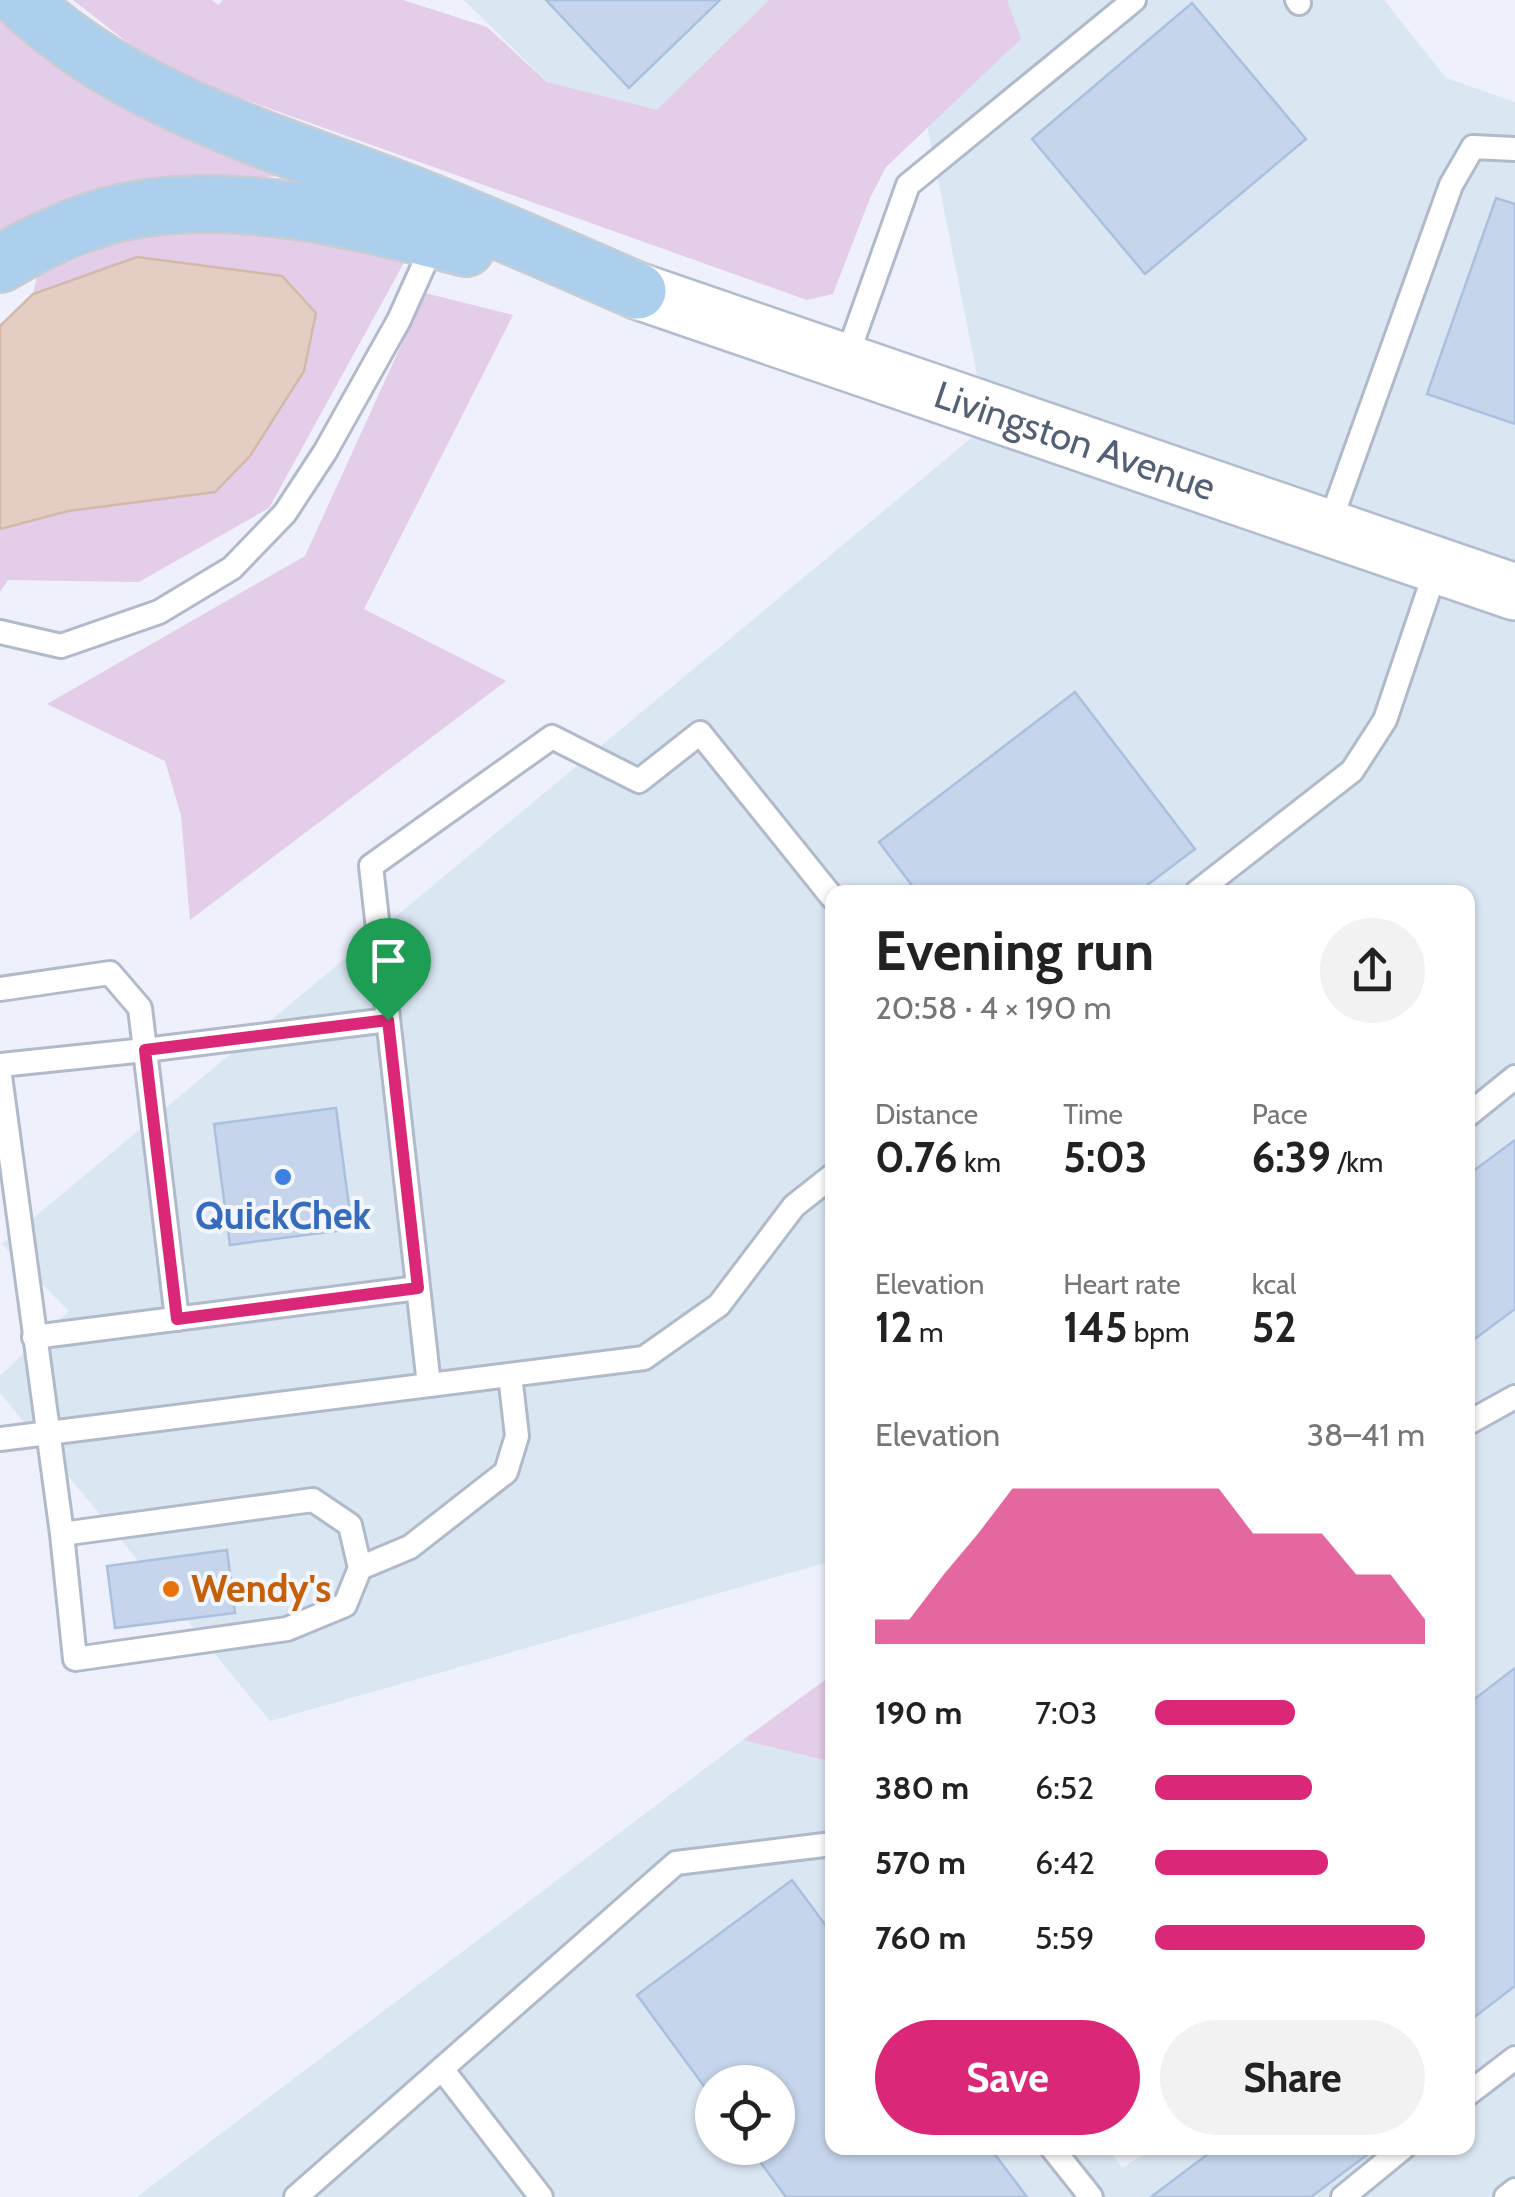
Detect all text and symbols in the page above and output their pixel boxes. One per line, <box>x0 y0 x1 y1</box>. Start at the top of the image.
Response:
street label: Livingston Avenue <box>929 371 1222 510</box>
text: Evening run <box>875 917 1154 984</box>
pin <box>346 918 431 1021</box>
button: share <box>1320 918 1425 1023</box>
icon: arrive <box>361 933 416 988</box>
text: 20:58 · 4 × 190 m <box>875 988 1112 1027</box>
text: Distance <box>875 1097 978 1131</box>
text: Time <box>1063 1097 1123 1131</box>
text: Pace <box>1252 1097 1308 1131</box>
text: 0.76 <box>875 1131 958 1183</box>
text: 5:03 <box>1063 1131 1148 1183</box>
text: 6:39 <box>1252 1131 1331 1183</box>
text: km <box>958 1145 1001 1179</box>
text: /km <box>1331 1145 1383 1179</box>
marker: QuickChek <box>272 1166 294 1188</box>
place label: QuickChek <box>195 1192 372 1239</box>
text: Elevation <box>875 1267 984 1301</box>
text: Heart rate <box>1063 1267 1181 1301</box>
text: kcal <box>1252 1267 1296 1301</box>
text: 12 <box>875 1301 913 1353</box>
text: 145 <box>1063 1301 1127 1353</box>
text: 52 <box>1252 1301 1296 1353</box>
text: m <box>913 1315 944 1349</box>
text: bpm <box>1127 1315 1189 1349</box>
text: Elevation <box>875 1415 1000 1454</box>
text: 38–41 m <box>1307 1415 1425 1454</box>
place label: Wendy's <box>191 1565 331 1612</box>
marker: Wendy's <box>160 1578 182 1600</box>
text: 190 m <box>875 1693 962 1732</box>
text: 7:03 <box>1035 1693 1097 1732</box>
text: 380 m <box>875 1768 969 1807</box>
text: 6:52 <box>1035 1768 1094 1807</box>
text: 570 m <box>875 1843 966 1882</box>
text: 6:42 <box>1035 1843 1095 1882</box>
text: 760 m <box>875 1918 966 1957</box>
text: 5:59 <box>1035 1918 1094 1957</box>
button: Save <box>875 2020 1140 2135</box>
button: Share <box>1160 2020 1425 2135</box>
map controls <box>695 2065 795 2165</box>
button: locate <box>695 2065 795 2165</box>

